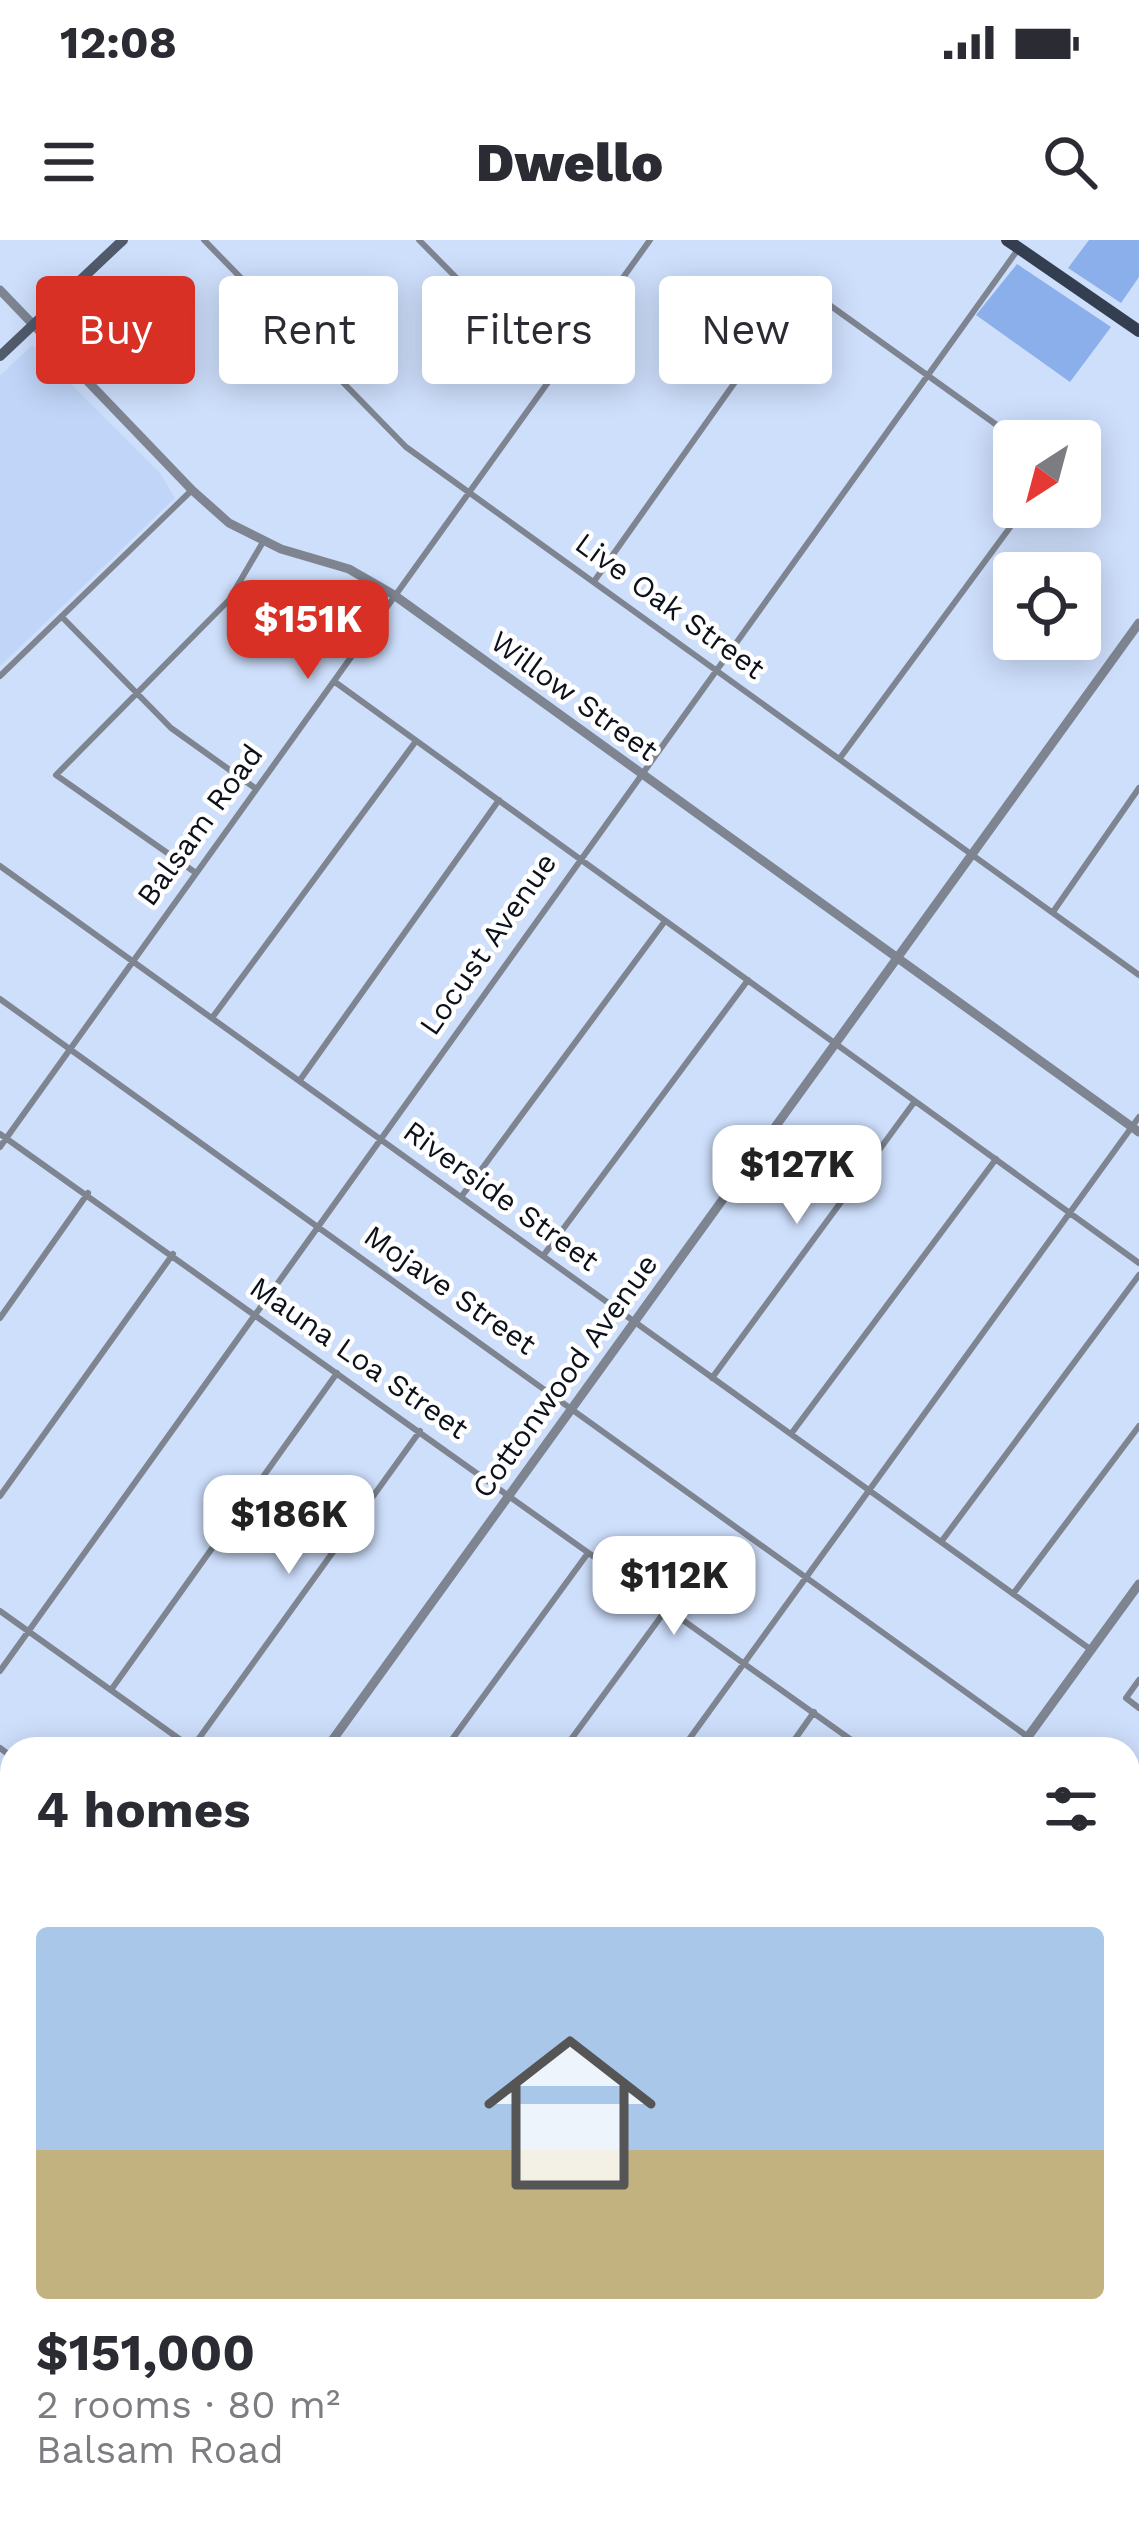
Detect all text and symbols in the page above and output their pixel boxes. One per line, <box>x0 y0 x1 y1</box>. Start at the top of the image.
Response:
text: 12:08 <box>60 16 177 69</box>
icon: menu <box>36 129 102 195</box>
icon: search <box>1037 129 1103 195</box>
text: Dwello <box>476 131 663 194</box>
chip: Buy <box>36 276 195 384</box>
chip: Rent <box>219 276 398 384</box>
chip: Filters <box>422 276 635 384</box>
chip: New <box>659 276 832 384</box>
north arrow <box>993 420 1101 528</box>
map controls <box>993 420 1101 660</box>
street label: Live Oak Street <box>569 525 772 686</box>
button: locate <box>993 552 1101 660</box>
pin: $151K <box>224 580 392 682</box>
text: $151K <box>254 596 362 641</box>
street label: Willow Street <box>484 623 665 768</box>
street label: Balsam Road <box>129 737 270 912</box>
street label: Locust Avenue <box>412 846 563 1042</box>
street label: Riverside Street <box>397 1113 606 1278</box>
pin: $127K <box>713 1125 881 1227</box>
text: $127K <box>739 1141 855 1186</box>
street label: Mojave Street <box>358 1218 543 1362</box>
street label: Cottonwood Avenue <box>464 1247 665 1504</box>
street label: Mauna Loa Street <box>243 1269 475 1446</box>
pin: $186K <box>205 1475 373 1577</box>
text: $186K <box>230 1491 348 1536</box>
pin: $112K <box>590 1536 758 1638</box>
text: $112K <box>620 1552 728 1597</box>
icon: filters <box>1038 1776 1104 1842</box>
text: 4 homes <box>36 1780 250 1839</box>
icon: home <box>462 2005 678 2221</box>
text: $151,000 <box>36 2323 255 2382</box>
text: 2 rooms · 80 m² <box>36 2382 340 2427</box>
text: Balsam Road <box>36 2427 284 2472</box>

